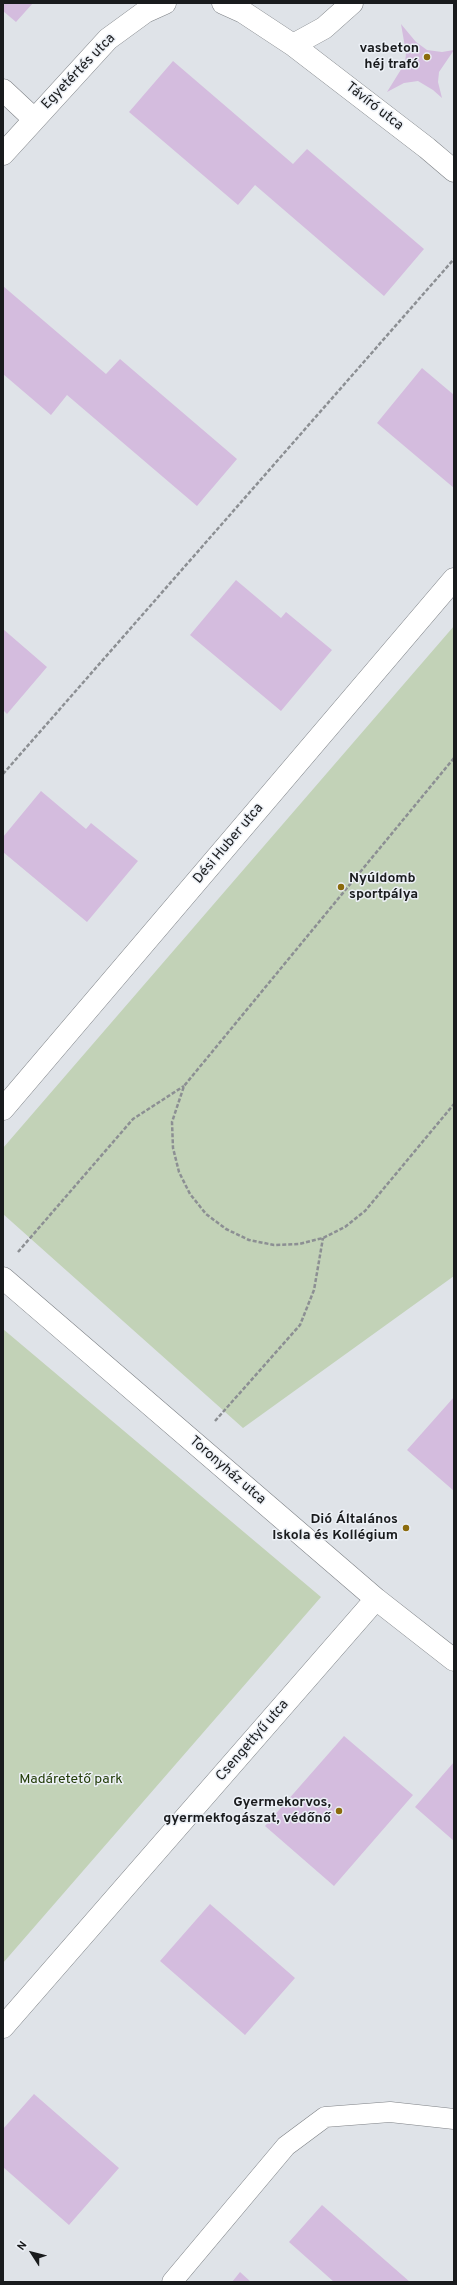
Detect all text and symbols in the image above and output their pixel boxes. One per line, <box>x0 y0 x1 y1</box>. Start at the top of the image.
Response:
street label: Egyetértés utca <box>39 31 119 113</box>
place label: vasbeton héj trafó <box>359 41 419 74</box>
marker: vasbeton héj trafó <box>422 52 432 62</box>
street label: Távíró utca <box>342 79 406 135</box>
street label: Dési Huber utca <box>190 800 268 888</box>
place label: Nyúldomb sportpálya <box>349 871 418 904</box>
marker: Nyúldomb sportpálya <box>336 882 346 892</box>
street label: Toronyház utca <box>185 1433 269 1509</box>
place label: Dió Általános Iskola és Kollégium <box>272 1512 398 1544</box>
marker: Dió Általános Iskola és Kollégium <box>401 1523 411 1533</box>
street label: Csengettyű utca <box>213 1697 293 1785</box>
park label: Madáretető park <box>19 1772 123 1788</box>
place label: Gyermekorvos, gyermekfogászat, védőnő <box>163 1795 331 1828</box>
marker: Gyermekorvos, gyermekfogászat, védőnő <box>334 1806 344 1816</box>
north arrow <box>12 2233 52 2273</box>
text: N <box>14 2239 30 2253</box>

